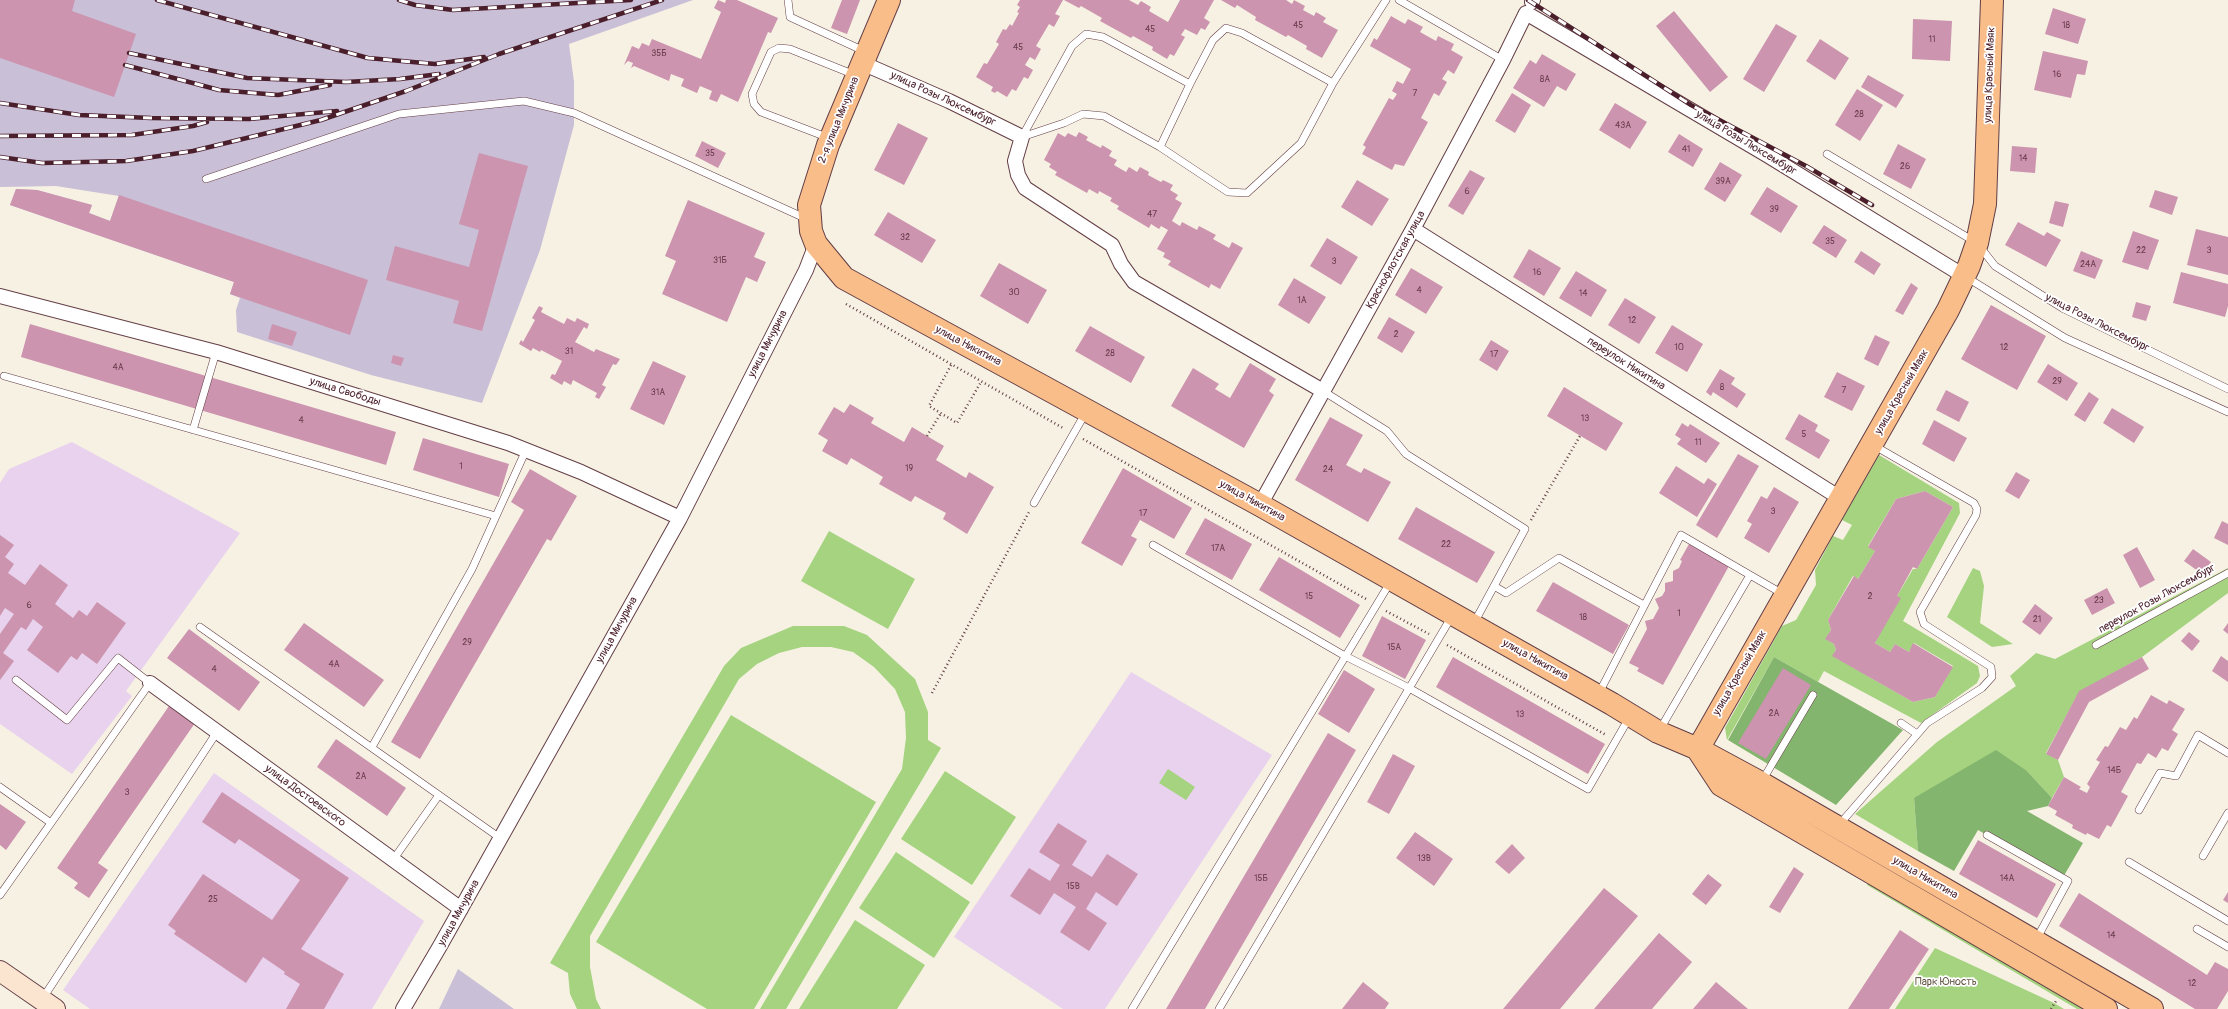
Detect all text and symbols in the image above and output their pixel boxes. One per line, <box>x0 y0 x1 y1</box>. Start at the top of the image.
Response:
house number: 45 <box>1293 21 1303 31</box>
house number: 18 <box>2062 21 2070 31</box>
house number: 45 <box>1145 25 1155 35</box>
street label: улица Красный Маяк <box>1982 27 1998 123</box>
house number: 11 <box>1928 35 1936 45</box>
house number: 45 <box>1013 43 1023 53</box>
house number: 35Б <box>651 49 667 59</box>
street label: улица Розы Люксембург <box>888 69 998 129</box>
house number: 16 <box>2053 70 2061 80</box>
street label: 2-я улица Мичурина <box>816 75 862 165</box>
house number: 8А <box>1540 75 1550 85</box>
house number: 7 <box>1413 89 1417 99</box>
street label: улица Розы Люксембург <box>1693 108 1799 178</box>
house number: 28 <box>1854 110 1864 120</box>
house number: 43А <box>1615 121 1631 131</box>
house number: 41 <box>1682 145 1690 155</box>
house number: 35 <box>705 149 715 159</box>
house number: 14 <box>2019 154 2027 164</box>
house number: 26 <box>1900 162 1910 172</box>
house number: 39А <box>1715 177 1731 187</box>
house number: 6 <box>1464 187 1470 197</box>
house number: 39 <box>1769 205 1779 215</box>
street label: Краснофлотская улица <box>1364 209 1428 311</box>
house number: 47 <box>1147 210 1157 220</box>
house number: 32 <box>900 233 910 243</box>
house number: 35 <box>1825 237 1835 247</box>
house number: 22 <box>2136 246 2146 256</box>
house number: 3 <box>2206 246 2212 256</box>
house number: 31Б <box>713 256 727 266</box>
house number: 3 <box>1331 257 1337 267</box>
house number: 24А <box>2080 260 2096 270</box>
house number: 16 <box>1533 268 1541 278</box>
house number: 4 <box>1416 286 1422 296</box>
house number: 30 <box>1008 288 1020 298</box>
house number: 14 <box>1579 289 1587 299</box>
street label: улица Розы Люксембург <box>2043 291 2151 355</box>
house number: 1А <box>1297 296 1307 306</box>
street label: улица Мичурина <box>745 308 791 380</box>
house number: 12 <box>1628 316 1636 326</box>
street label: улица Никитина <box>933 323 1003 369</box>
house number: 2 <box>1393 330 1399 340</box>
street label: переулок Никитина <box>1585 335 1667 393</box>
house number: 10 <box>1674 343 1684 353</box>
house number: 12 <box>2000 343 2008 353</box>
house number: 31 <box>565 347 573 357</box>
street label: улица Красный Маяк <box>1872 347 1932 437</box>
house number: 28 <box>1105 349 1115 359</box>
house number: 17 <box>1490 350 1498 360</box>
house number: 4А <box>112 363 124 373</box>
street label: улица Свободы <box>308 375 382 409</box>
house number: 29 <box>2052 377 2062 387</box>
house number: 8 <box>1720 383 1724 393</box>
house number: 7 <box>1842 386 1846 396</box>
house number: 31А <box>651 388 665 398</box>
house number: 13 <box>1581 414 1589 424</box>
house number: 4 <box>298 416 304 426</box>
house number: 5 <box>1802 430 1806 440</box>
house number: 11 <box>1694 438 1702 448</box>
house number: 1 <box>459 462 463 472</box>
house number: 19 <box>905 464 913 474</box>
house number: 24 <box>1323 465 1333 475</box>
street label: улица Никитина <box>1217 477 1287 525</box>
house number: 3 <box>1770 507 1776 517</box>
house number: 17 <box>1139 509 1147 519</box>
house number: 22 <box>1441 540 1451 550</box>
house number: 17А <box>1211 544 1225 554</box>
street label: переулок Розы Люксембург <box>2096 561 2218 637</box>
house number: 15 <box>1305 592 1313 602</box>
house number: 2 <box>1867 592 1873 602</box>
street label: улица Мичурина <box>593 595 641 665</box>
house number: 23 <box>2094 596 2104 606</box>
house number: 6 <box>26 601 32 611</box>
house number: 1 <box>1677 609 1681 619</box>
house number: 18 <box>1579 613 1587 623</box>
house number: 21 <box>2033 615 2041 625</box>
street label: улица Красный Маяк <box>1710 628 1770 718</box>
street label: улица Никитина <box>1500 636 1570 684</box>
house number: 29 <box>462 638 472 648</box>
house number: 15А <box>1387 643 1401 653</box>
house number: 4А <box>328 660 340 670</box>
house number: 4 <box>211 665 217 675</box>
house number: 2А <box>1769 709 1779 719</box>
house number: 13 <box>1516 710 1524 720</box>
street label: улица Достоевского <box>262 762 348 830</box>
house number: 14Б <box>2107 766 2121 776</box>
house number: 2А <box>356 772 366 782</box>
house number: 3 <box>124 788 130 798</box>
house number: 13В <box>1417 854 1431 864</box>
street label: улица Никитина <box>1890 854 1960 902</box>
house number: 15Б <box>1254 874 1268 884</box>
house number: 14А <box>2000 874 2014 884</box>
street label: улица Мичурина <box>435 878 483 948</box>
house number: 15В <box>1066 882 1080 892</box>
house number: 25 <box>208 895 218 905</box>
house number: 14 <box>2107 931 2115 941</box>
park label: Парк Юность <box>1915 975 1977 989</box>
house number: 12 <box>2188 979 2196 989</box>

